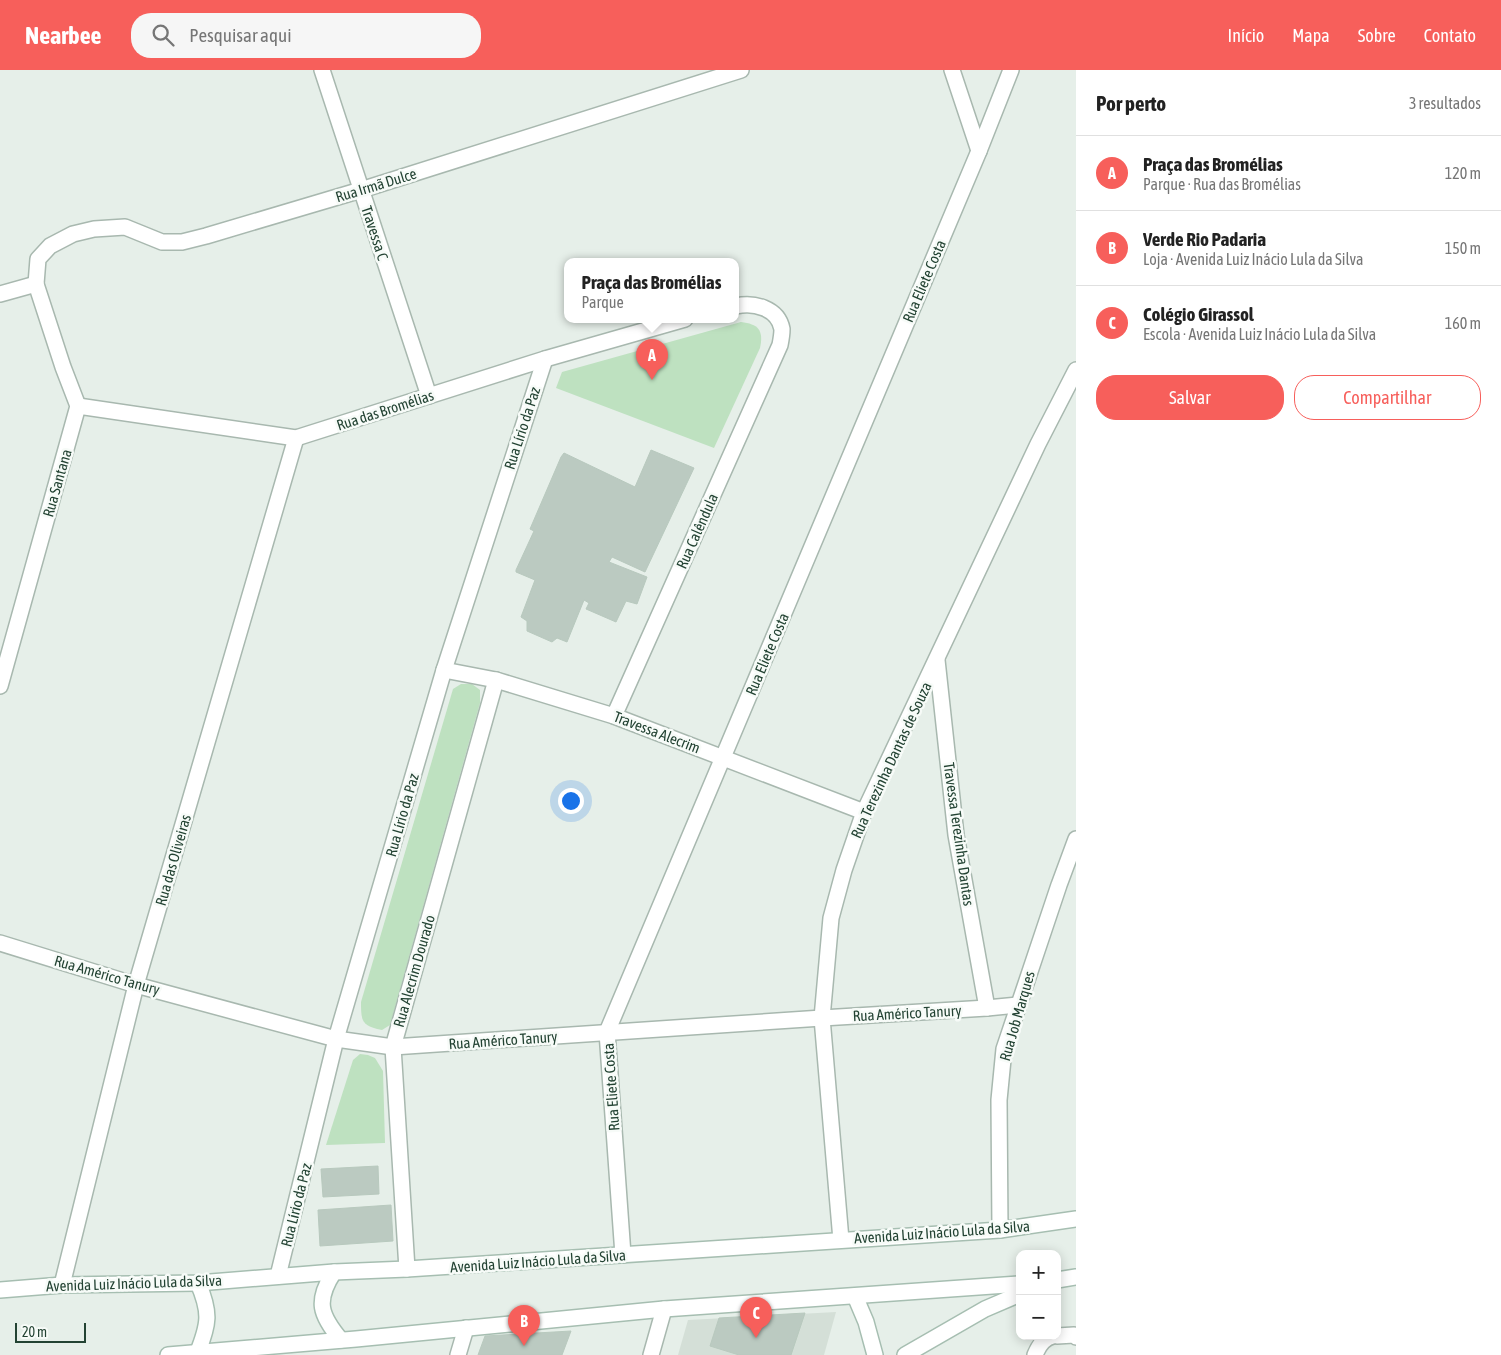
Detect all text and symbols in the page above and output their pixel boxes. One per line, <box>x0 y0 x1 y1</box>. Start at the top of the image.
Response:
search box <box>131 13 481 58</box>
icon: search <box>149 21 177 49</box>
text: Nearbee <box>25 22 101 49</box>
text: Pesquisar aqui <box>189 24 292 46</box>
text: Início <box>1228 25 1264 46</box>
text: Mapa <box>1292 25 1330 46</box>
text: Sobre <box>1358 25 1396 46</box>
text: Contato <box>1424 25 1476 46</box>
text: Por perto <box>1096 91 1166 115</box>
text: 3 resultados <box>1409 94 1481 112</box>
text: Praça das Bromélias <box>1143 153 1283 175</box>
text: A <box>1108 164 1116 182</box>
text: 120 m <box>1445 164 1481 182</box>
street label: Rua Irmã Dulce <box>333 165 419 205</box>
text: Parque · Rua das Bromélias <box>1143 175 1301 193</box>
street label: Travessa C <box>358 204 392 262</box>
text: Verde Rio Padaria <box>1143 228 1266 250</box>
street label: Rua Eliete Costa <box>899 237 949 325</box>
text: B <box>1108 239 1116 257</box>
text: 150 m <box>1445 239 1481 257</box>
text: Loja · Avenida Luiz Inácio Lula da Silva <box>1143 250 1363 268</box>
popup <box>564 258 739 323</box>
text: Praça das Bromélias <box>582 271 721 293</box>
text: Parque <box>582 293 624 311</box>
text: Colégio Girassol <box>1143 303 1254 325</box>
text: C <box>1108 314 1116 332</box>
text: 160 m <box>1445 314 1481 332</box>
text: Escola · Avenida Luiz Inácio Lula da Silva <box>1143 325 1376 343</box>
pin: A <box>636 339 668 380</box>
button: Salvar <box>1096 375 1284 420</box>
button: Compartilhar <box>1294 375 1481 420</box>
street label: Rua Lírio da Paz <box>501 384 543 471</box>
street label: Rua das Bromélias <box>334 386 436 434</box>
street label: Rua Santana <box>39 447 75 519</box>
street label: Rua Calêndula <box>673 491 721 571</box>
street label: Rua Eliete Costa <box>742 610 792 698</box>
street label: Rua Terezinha Dantas de Souza <box>847 679 935 841</box>
street label: Travessa Alecrim <box>611 708 703 756</box>
street label: Travessa Terezinha Dantas <box>941 761 977 907</box>
street label: Rua Lírio da Paz <box>382 771 422 858</box>
your location <box>558 788 584 814</box>
street label: Rua das Oliveiras <box>152 812 194 908</box>
street label: Rua Alecrim Dourado <box>390 913 438 1029</box>
street label: Rua Américo Tanury <box>52 952 162 998</box>
street label: Rua Job Marques <box>996 969 1038 1063</box>
street label: Rua Américo Tanury <box>852 1002 962 1024</box>
street label: Rua Américo Tanury <box>448 1028 558 1052</box>
street label: Rua Eliete Costa <box>599 1043 623 1131</box>
street label: Rua Lírio da Paz <box>277 1161 315 1249</box>
street label: Avenida Luiz Inácio Lula da Silva <box>854 1217 1030 1247</box>
street label: Avenida Luiz Inácio Lula da Silva <box>450 1246 626 1276</box>
map controls <box>1016 1250 1061 1340</box>
button: + <box>1016 1250 1061 1295</box>
street label: Avenida Luiz Inácio Lula da Silva <box>46 1271 222 1295</box>
button: − <box>1016 1295 1061 1340</box>
pin: C <box>740 1297 772 1338</box>
pin: B <box>508 1305 540 1346</box>
scale bar <box>15 1320 86 1343</box>
text: 20 m <box>22 1324 47 1340</box>

